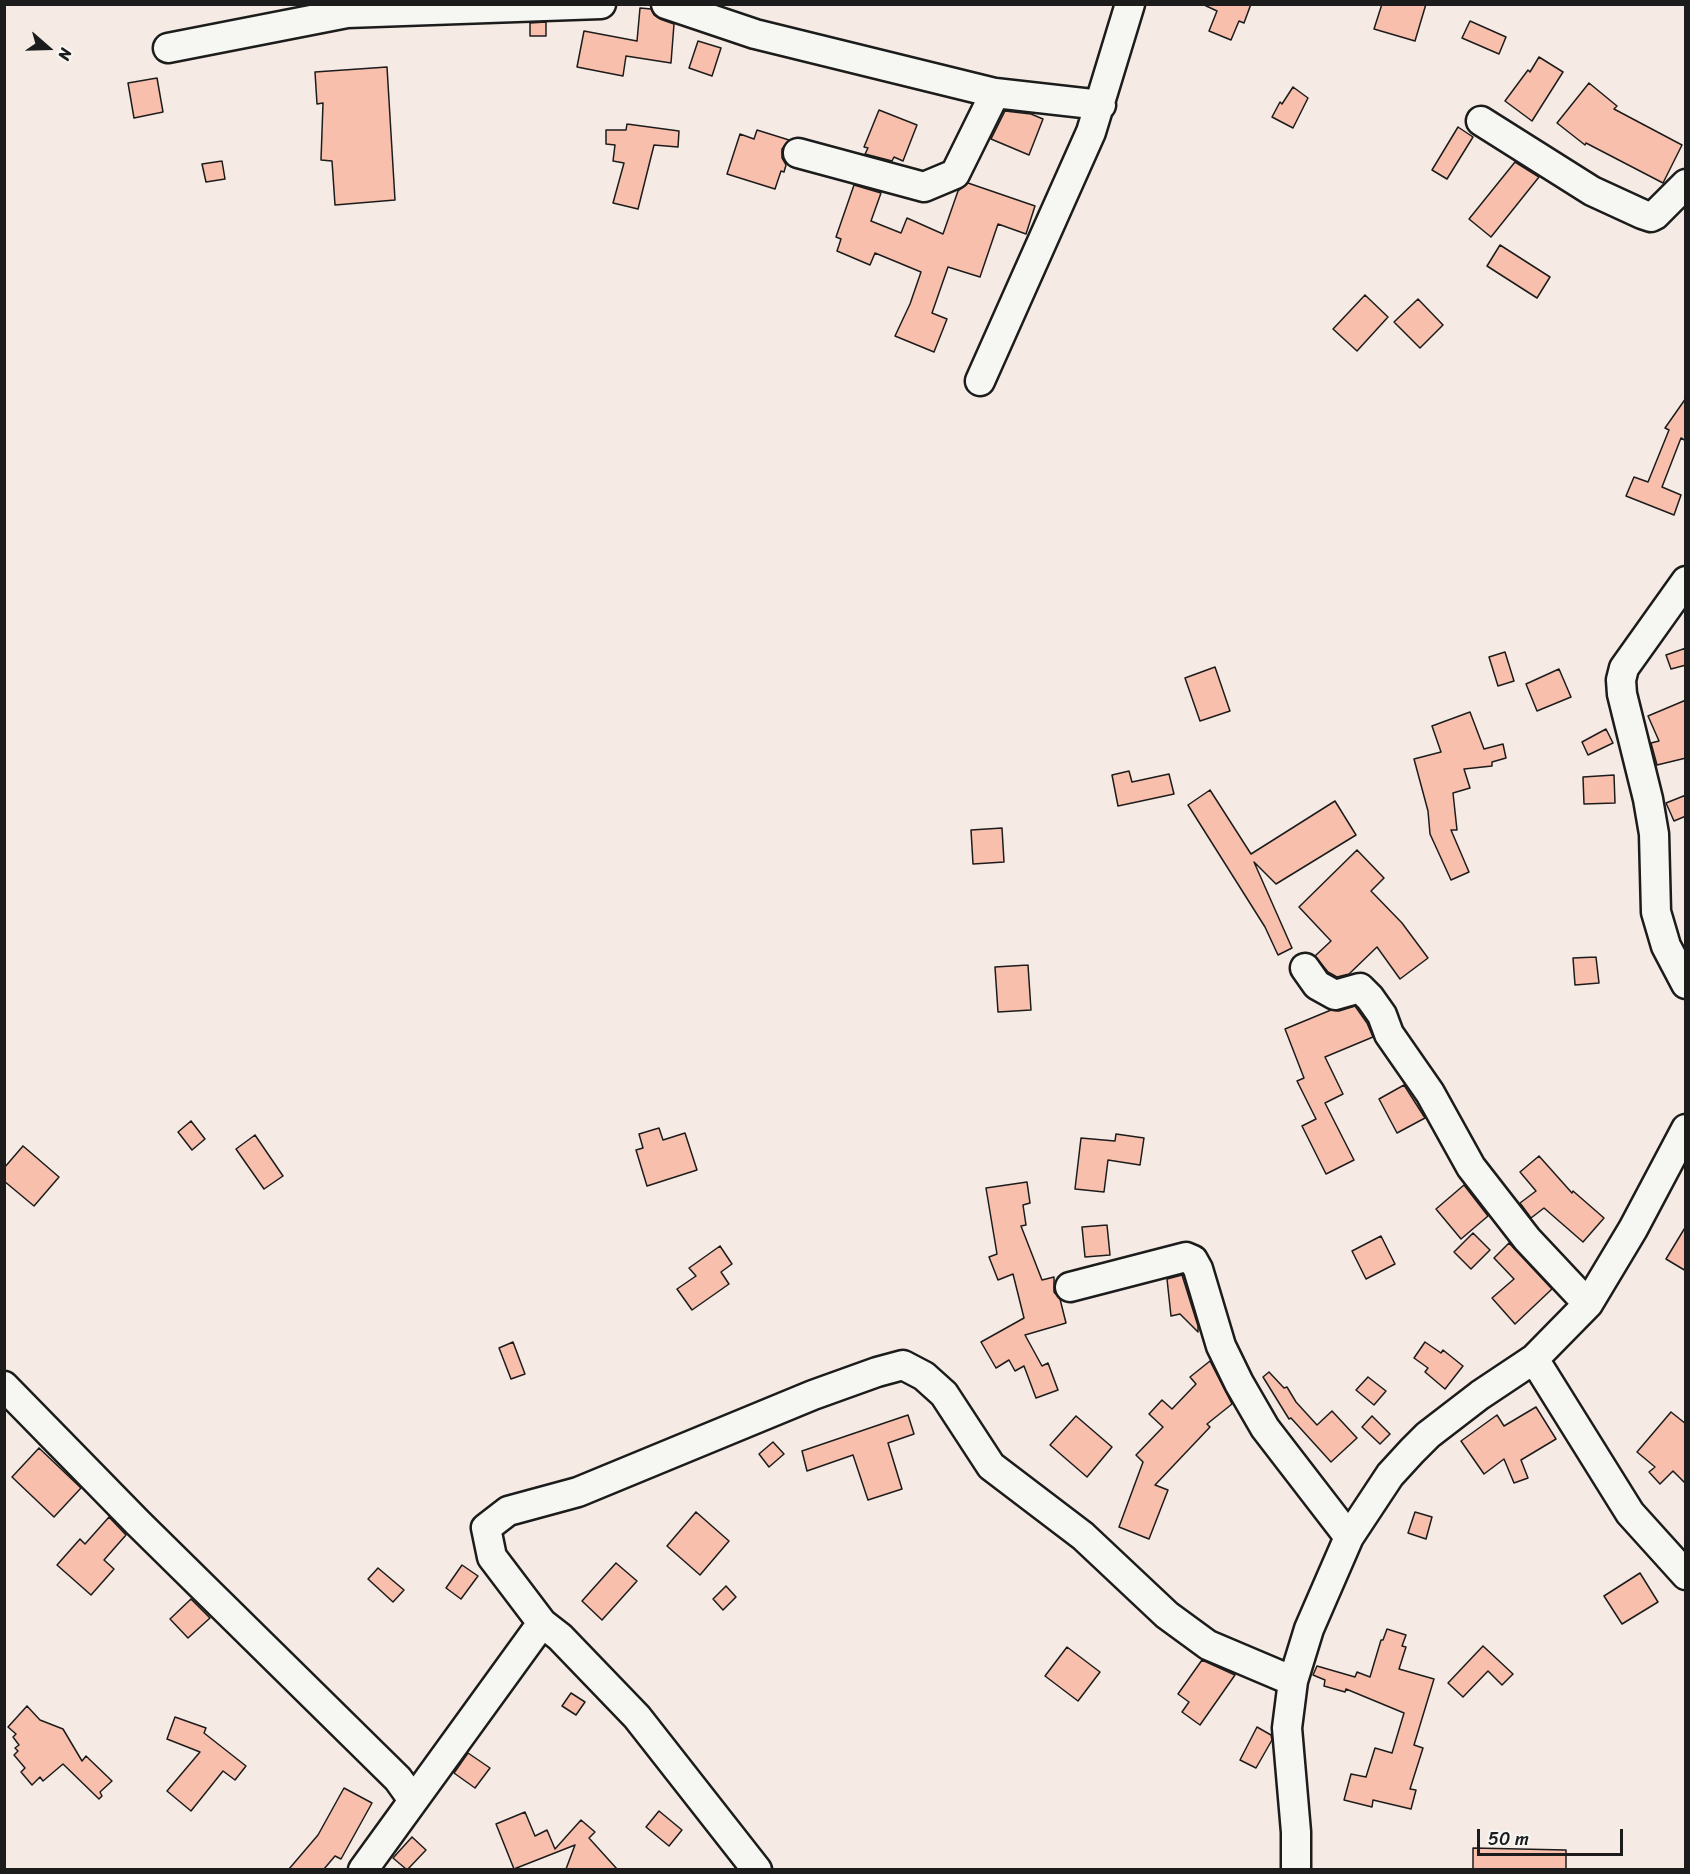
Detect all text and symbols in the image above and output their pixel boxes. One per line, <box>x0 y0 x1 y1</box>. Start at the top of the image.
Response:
north arrow <box>18 18 78 78</box>
text: N <box>50 44 81 64</box>
scale bar <box>1480 1817 1626 1855</box>
text: 50 m <box>1488 1823 1529 1855</box>

